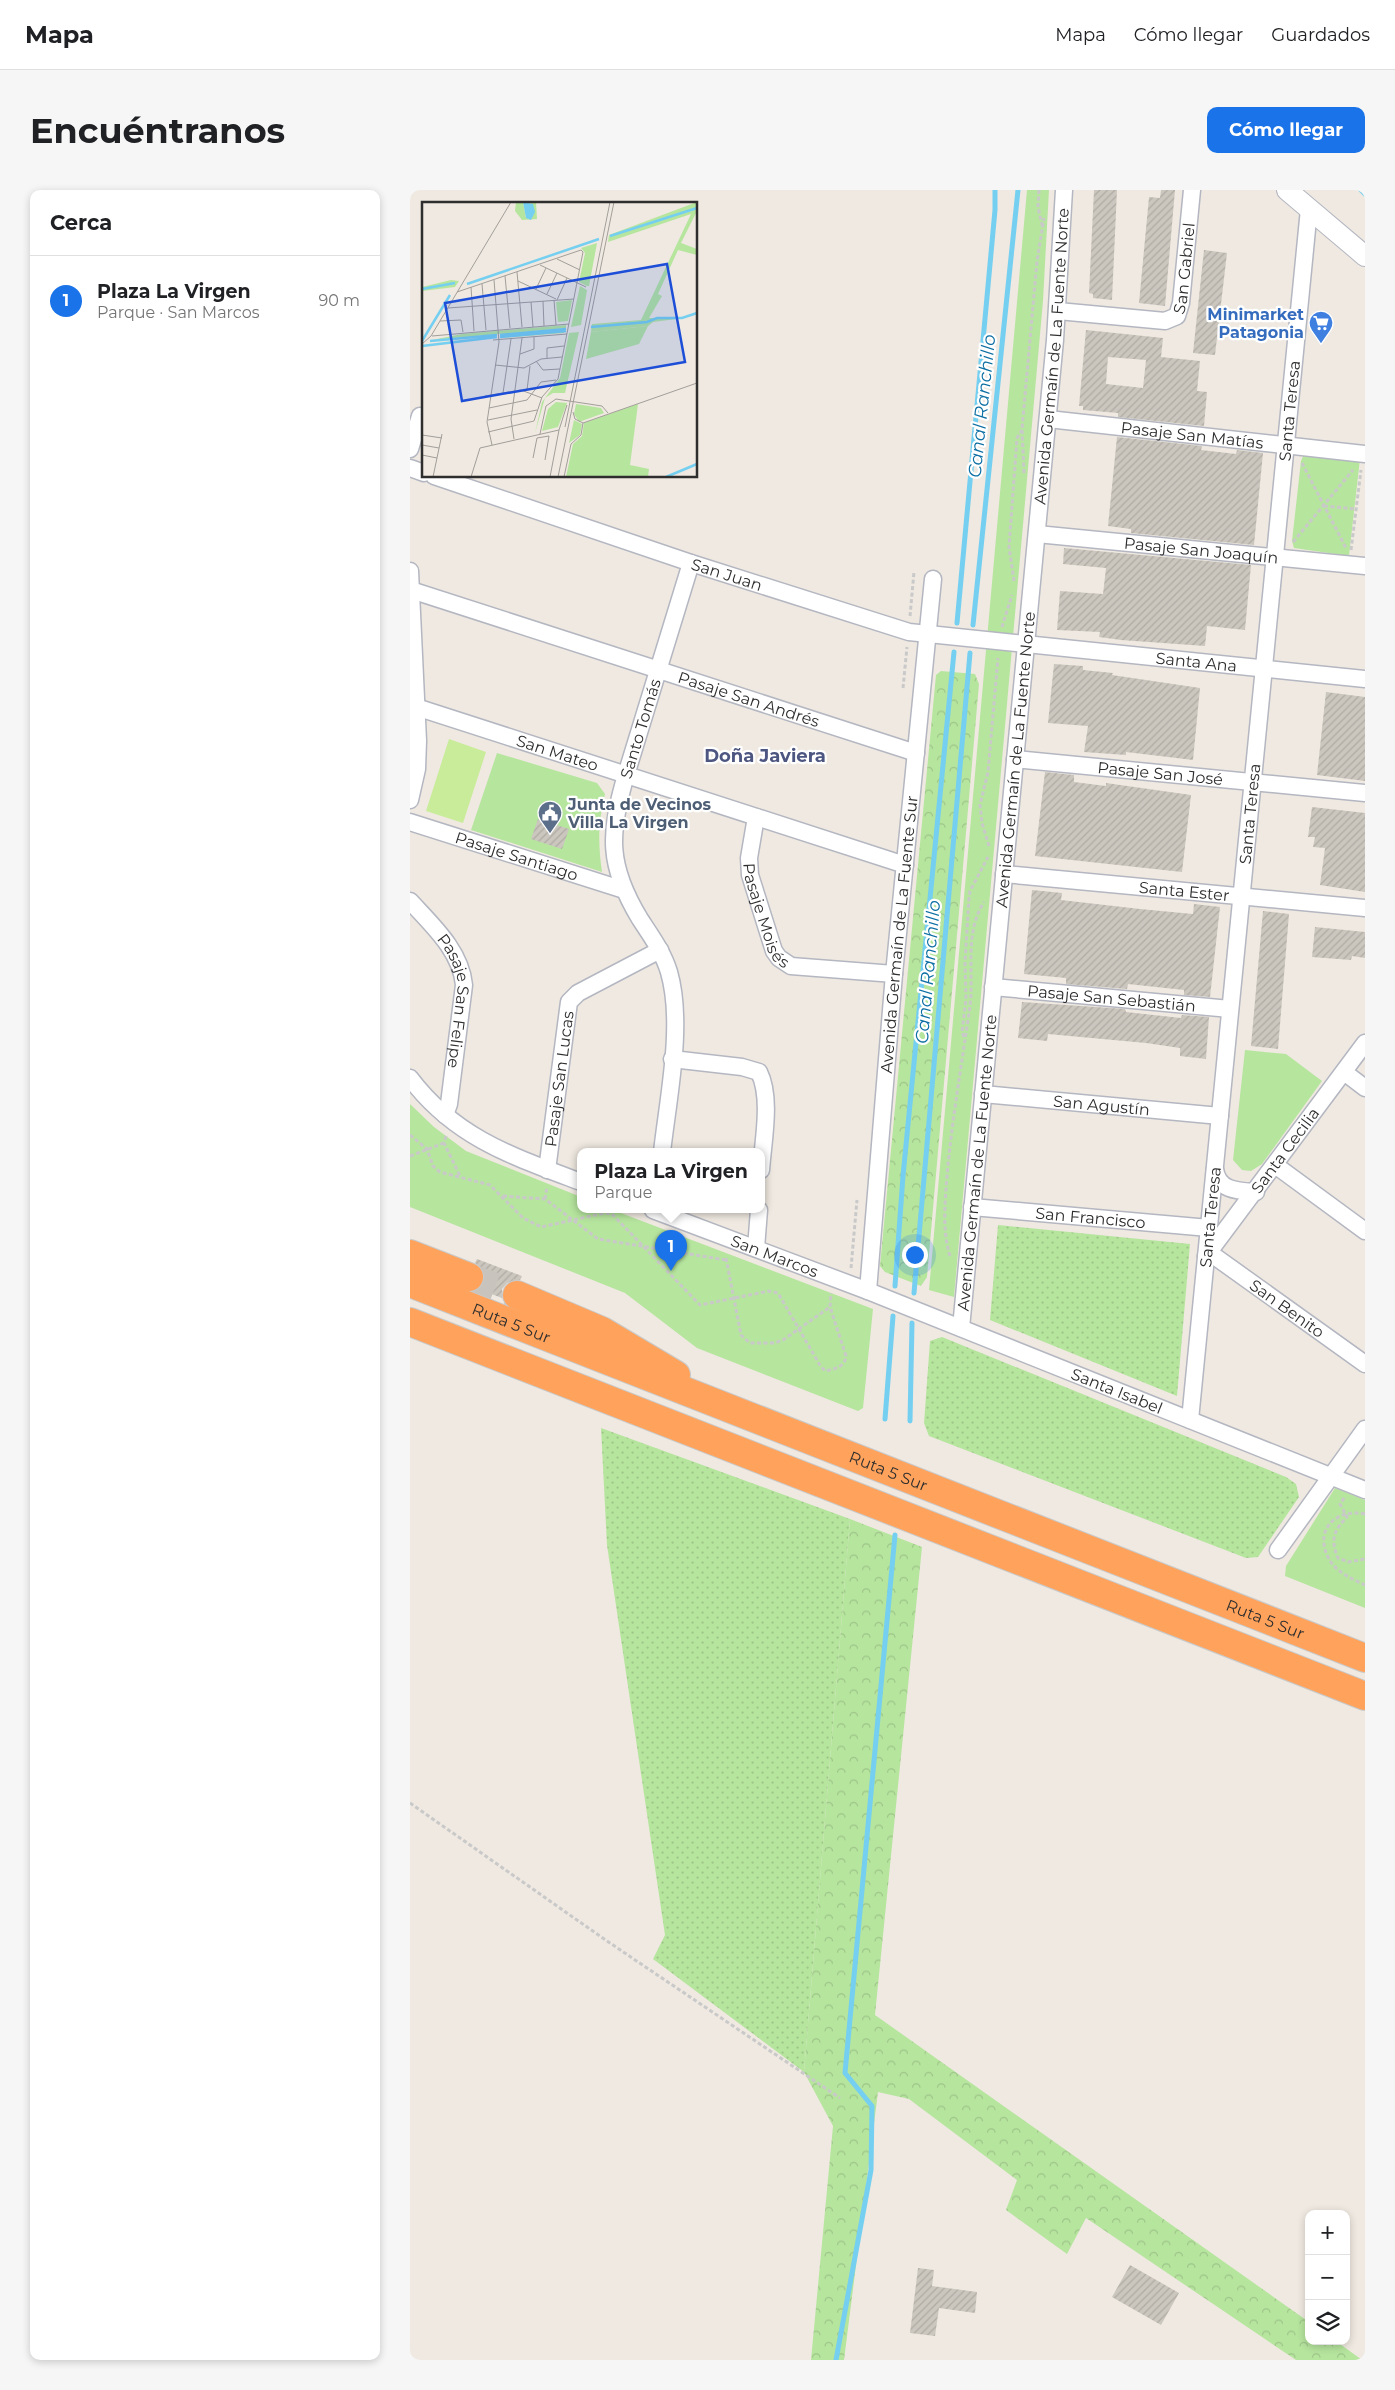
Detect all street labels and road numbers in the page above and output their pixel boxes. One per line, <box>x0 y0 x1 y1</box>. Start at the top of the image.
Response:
street label: Avenida Germaín de La Fuente Norte <box>1030 207 1073 505</box>
street label: San Gabriel <box>1169 222 1199 316</box>
street label: Santa Teresa <box>1275 360 1304 462</box>
street label: Pasaje San Matías <box>1120 418 1265 453</box>
street label: Pasaje San Joaquín <box>1123 534 1279 567</box>
street label: San Juan <box>689 555 765 595</box>
street label: Avenida Germaín de La Fuente Norte <box>992 611 1039 909</box>
street label: Santa Ana <box>1155 648 1238 676</box>
street label: Pasaje San Andrés <box>676 668 822 731</box>
street label: Santo Tomás <box>616 676 665 781</box>
street label: San Mateo <box>514 731 601 775</box>
street label: Pasaje San José <box>1097 758 1224 789</box>
street label: Santa Teresa <box>1236 763 1264 865</box>
street label: Avenida Germaín de La Fuente Sur <box>877 795 922 1074</box>
street label: Pasaje Santiago <box>453 828 580 885</box>
street label: Pasaje Moisés <box>739 862 793 972</box>
street label: Santa Ester <box>1138 878 1230 905</box>
street label: Pasaje San Felipe <box>433 930 473 1069</box>
street label: Pasaje San Sebastián <box>1026 981 1197 1016</box>
street label: Pasaje San Lucas <box>541 1010 578 1148</box>
street label: Avenida Germaín de La Fuente Norte <box>954 1014 1001 1312</box>
street label: San Agustín <box>1052 1092 1151 1119</box>
street label: Santa Cecilia <box>1247 1104 1323 1197</box>
street label: Santa Teresa <box>1196 1166 1225 1268</box>
street label: San Francisco <box>1035 1204 1146 1232</box>
street label: San Marcos <box>728 1231 821 1281</box>
street label: San Benito <box>1246 1276 1328 1342</box>
street label: Ruta 5 Sur <box>469 1299 553 1347</box>
street label: Santa Isabel <box>1068 1364 1165 1418</box>
street label: Ruta 5 Sur <box>846 1447 930 1495</box>
street label: Ruta 5 Sur <box>1223 1595 1307 1643</box>

